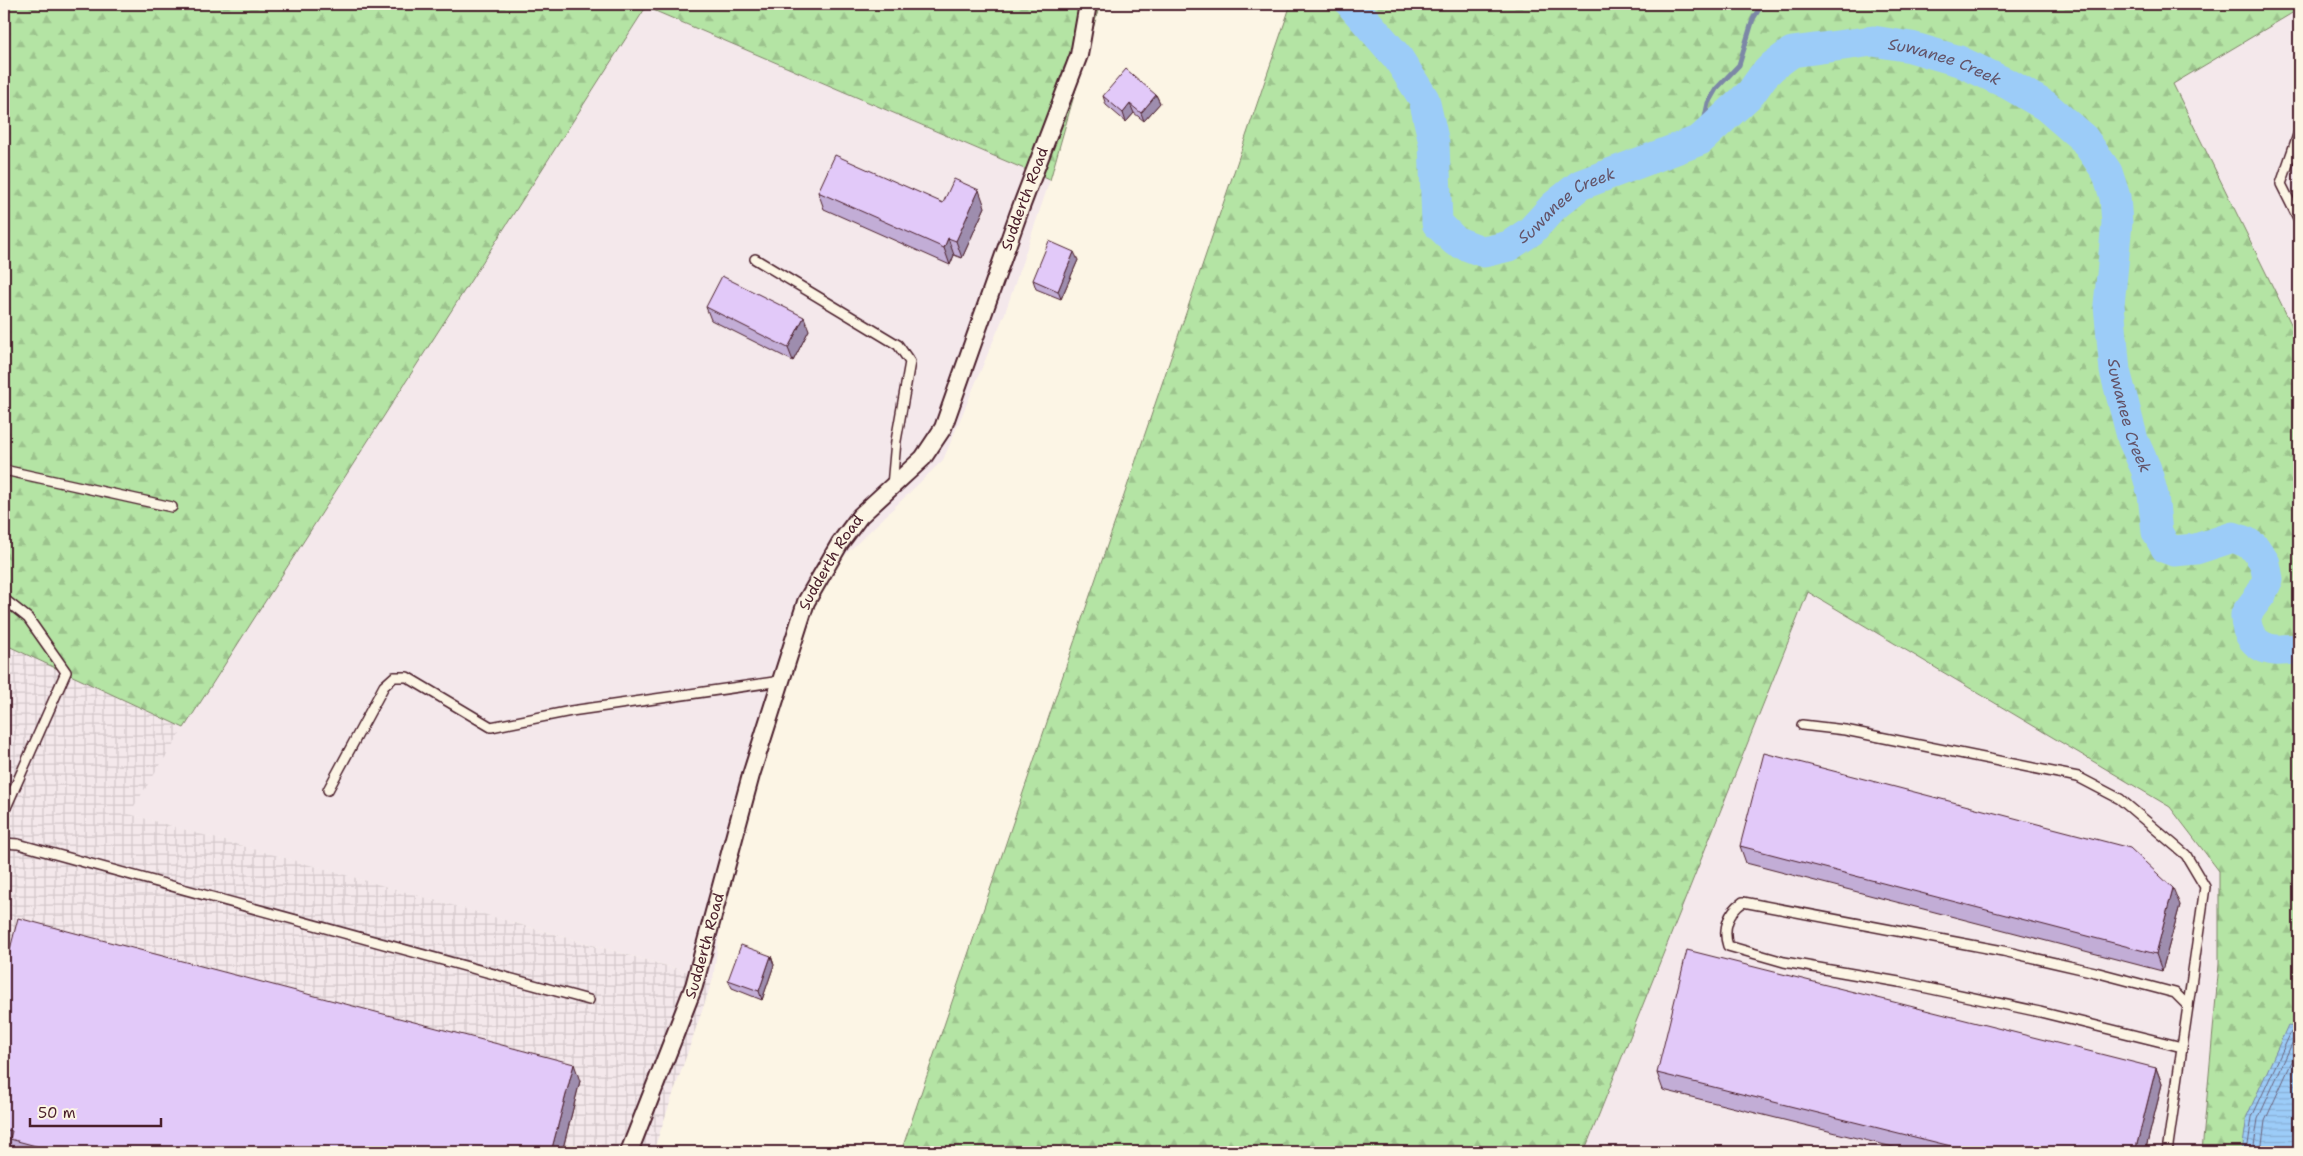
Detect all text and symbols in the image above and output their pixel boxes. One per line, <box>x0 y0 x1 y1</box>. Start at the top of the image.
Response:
water label: Suwanee Creek <box>1887 34 2004 90</box>
street label: Sudderth Road <box>996 144 1053 253</box>
water label: Suwanee Creek <box>1514 163 1618 248</box>
water label: Suwanee Creek <box>2103 358 2156 476</box>
street label: Sudderth Road <box>794 510 868 612</box>
street label: Sudderth Road <box>680 890 729 1001</box>
scale bar <box>30 1096 161 1128</box>
text: 50 m <box>38 1103 76 1123</box>

